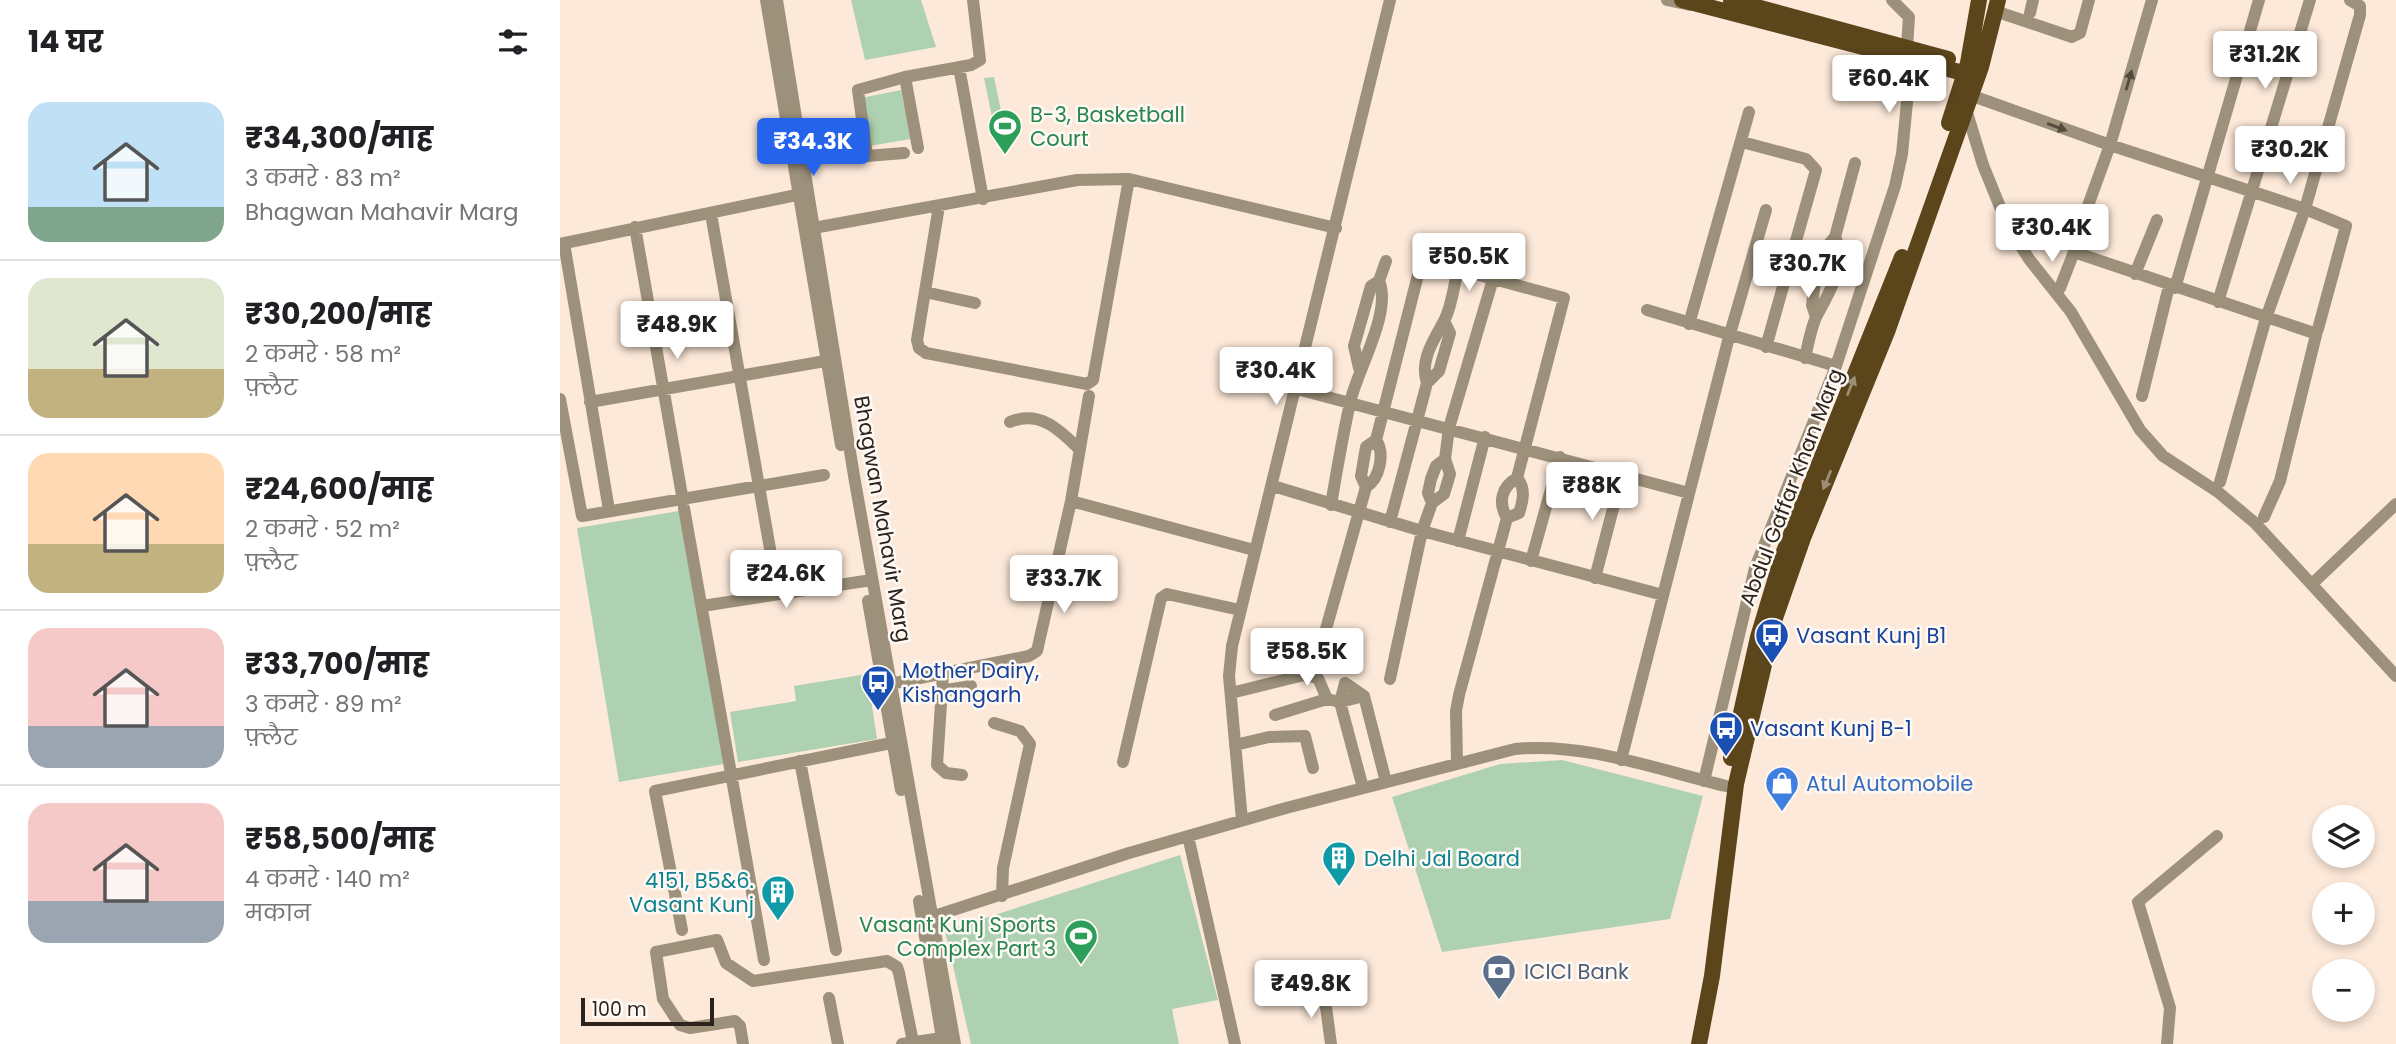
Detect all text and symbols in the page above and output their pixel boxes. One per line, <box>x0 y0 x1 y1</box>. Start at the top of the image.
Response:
text: 14 घर <box>28 20 103 63</box>
icon: filters <box>494 23 532 61</box>
pin: ₹31.2K <box>2208 32 2322 91</box>
text: ₹31.2K <box>2229 38 2301 70</box>
pin: ₹60.4K <box>1832 55 1946 115</box>
text: ₹60.4K <box>1848 62 1930 94</box>
one-way arrow <box>2124 69 2134 90</box>
place label: B-3, Basketball Court <box>1030 100 1185 153</box>
sports icon: B-3, Basketball Court <box>986 107 1024 156</box>
text: ₹34,300/माह <box>245 116 433 159</box>
pin: ₹34.3K <box>756 118 870 178</box>
one-way arrow <box>2047 121 2068 132</box>
text: ₹34.3K <box>773 125 853 157</box>
pin: ₹30.2K <box>2233 127 2347 186</box>
icon: home <box>84 130 168 214</box>
text: ₹30.2K <box>2251 133 2329 165</box>
text: 3 कमरे · 83 m² <box>245 162 401 194</box>
text: Bhagwan Mahavir Marg <box>245 196 519 228</box>
pin: ₹30.4K <box>1995 204 2109 264</box>
text: ₹30.4K <box>2012 211 2092 243</box>
pin: ₹50.5K <box>1412 233 1526 293</box>
text: ₹50.5K <box>1428 240 1510 272</box>
pin: ₹30.7K <box>1751 240 1865 300</box>
text: ₹30.7K <box>1769 247 1847 279</box>
text: ₹30,200/माह <box>245 292 432 335</box>
pin: ₹48.9K <box>620 302 734 361</box>
icon: home <box>84 306 168 390</box>
text: ₹48.9K <box>637 308 717 340</box>
text: 2 कमरे · 58 m² <box>245 338 401 370</box>
pin: ₹30.4K <box>1219 348 1333 407</box>
text: ₹30.4K <box>1236 354 1316 386</box>
street label: Abdul Gaffar Khan Marg <box>1732 364 1850 610</box>
text: फ़्लैट <box>245 372 298 404</box>
one-way arrow <box>1845 375 1856 396</box>
street label: Bhagwan Mahavir Marg <box>847 393 919 645</box>
pin: ₹88K <box>1551 462 1633 522</box>
text: ₹24,600/माह <box>245 467 433 510</box>
text: ₹88K <box>1562 469 1622 501</box>
one-way arrow <box>1821 470 1832 491</box>
icon: home <box>84 481 168 565</box>
text: 2 कमरे · 52 m² <box>245 513 400 545</box>
text: फ़्लैट <box>245 547 298 579</box>
pin: ₹24.6K <box>729 550 843 610</box>
pin: ₹33.7K <box>1007 556 1121 615</box>
text: ₹24.6K <box>746 557 826 589</box>
text: ₹33.7K <box>1026 562 1102 594</box>
bus stop icon: Vasant Kunj B1 <box>1753 616 1791 665</box>
place label: Vasant Kunj B1 <box>1796 621 1946 650</box>
pin: ₹58.5K <box>1250 628 1364 688</box>
text: ₹58.5K <box>1266 635 1348 667</box>
text: ₹33,700/माह <box>245 642 429 685</box>
icon: home <box>84 656 168 740</box>
place label: Mother Dairy, Kishangarh <box>902 656 1039 709</box>
bus stop icon: Mother Dairy, Kishangarh <box>859 663 897 712</box>
text: 3 कमरे · 89 m² <box>245 688 402 720</box>
bus stop icon: Vasant Kunj B-1 <box>1707 709 1745 758</box>
place label: Vasant Kunj B-1 <box>1750 714 1912 743</box>
text: फ़्लैट <box>245 722 298 754</box>
shop icon: Atul Automobile <box>1763 764 1801 813</box>
place label: Atul Automobile <box>1806 769 1973 798</box>
map controls <box>2312 805 2375 1022</box>
button: layers <box>2312 805 2375 868</box>
text: ₹58,500/माह <box>245 817 435 860</box>
icon: home <box>84 831 168 915</box>
building icon: Delhi Jal Board <box>1320 839 1358 888</box>
place label: Delhi Jal Board <box>1364 844 1520 873</box>
text: 4 कमरे · 140 m² <box>245 863 410 895</box>
place label: 4151, B5&6. Vasant Kunj <box>629 866 754 919</box>
building icon: 4151, B5&6. Vasant Kunj <box>759 873 797 922</box>
button: + <box>2312 882 2375 945</box>
text: मकान <box>245 897 311 929</box>
place label: Vasant Kunj Sports Complex Part 3 <box>859 910 1056 963</box>
sports icon: Vasant Kunj Sports Complex Part 3 <box>1062 917 1100 966</box>
bank icon: ICICI Bank <box>1480 952 1518 1001</box>
place label: ICICI Bank <box>1524 957 1629 986</box>
button: − <box>2312 959 2375 1022</box>
pin: ₹49.8K <box>1254 960 1368 1020</box>
text: ₹49.8K <box>1271 967 1351 999</box>
scale bar <box>581 995 714 1027</box>
text: 100 m <box>592 996 647 1023</box>

